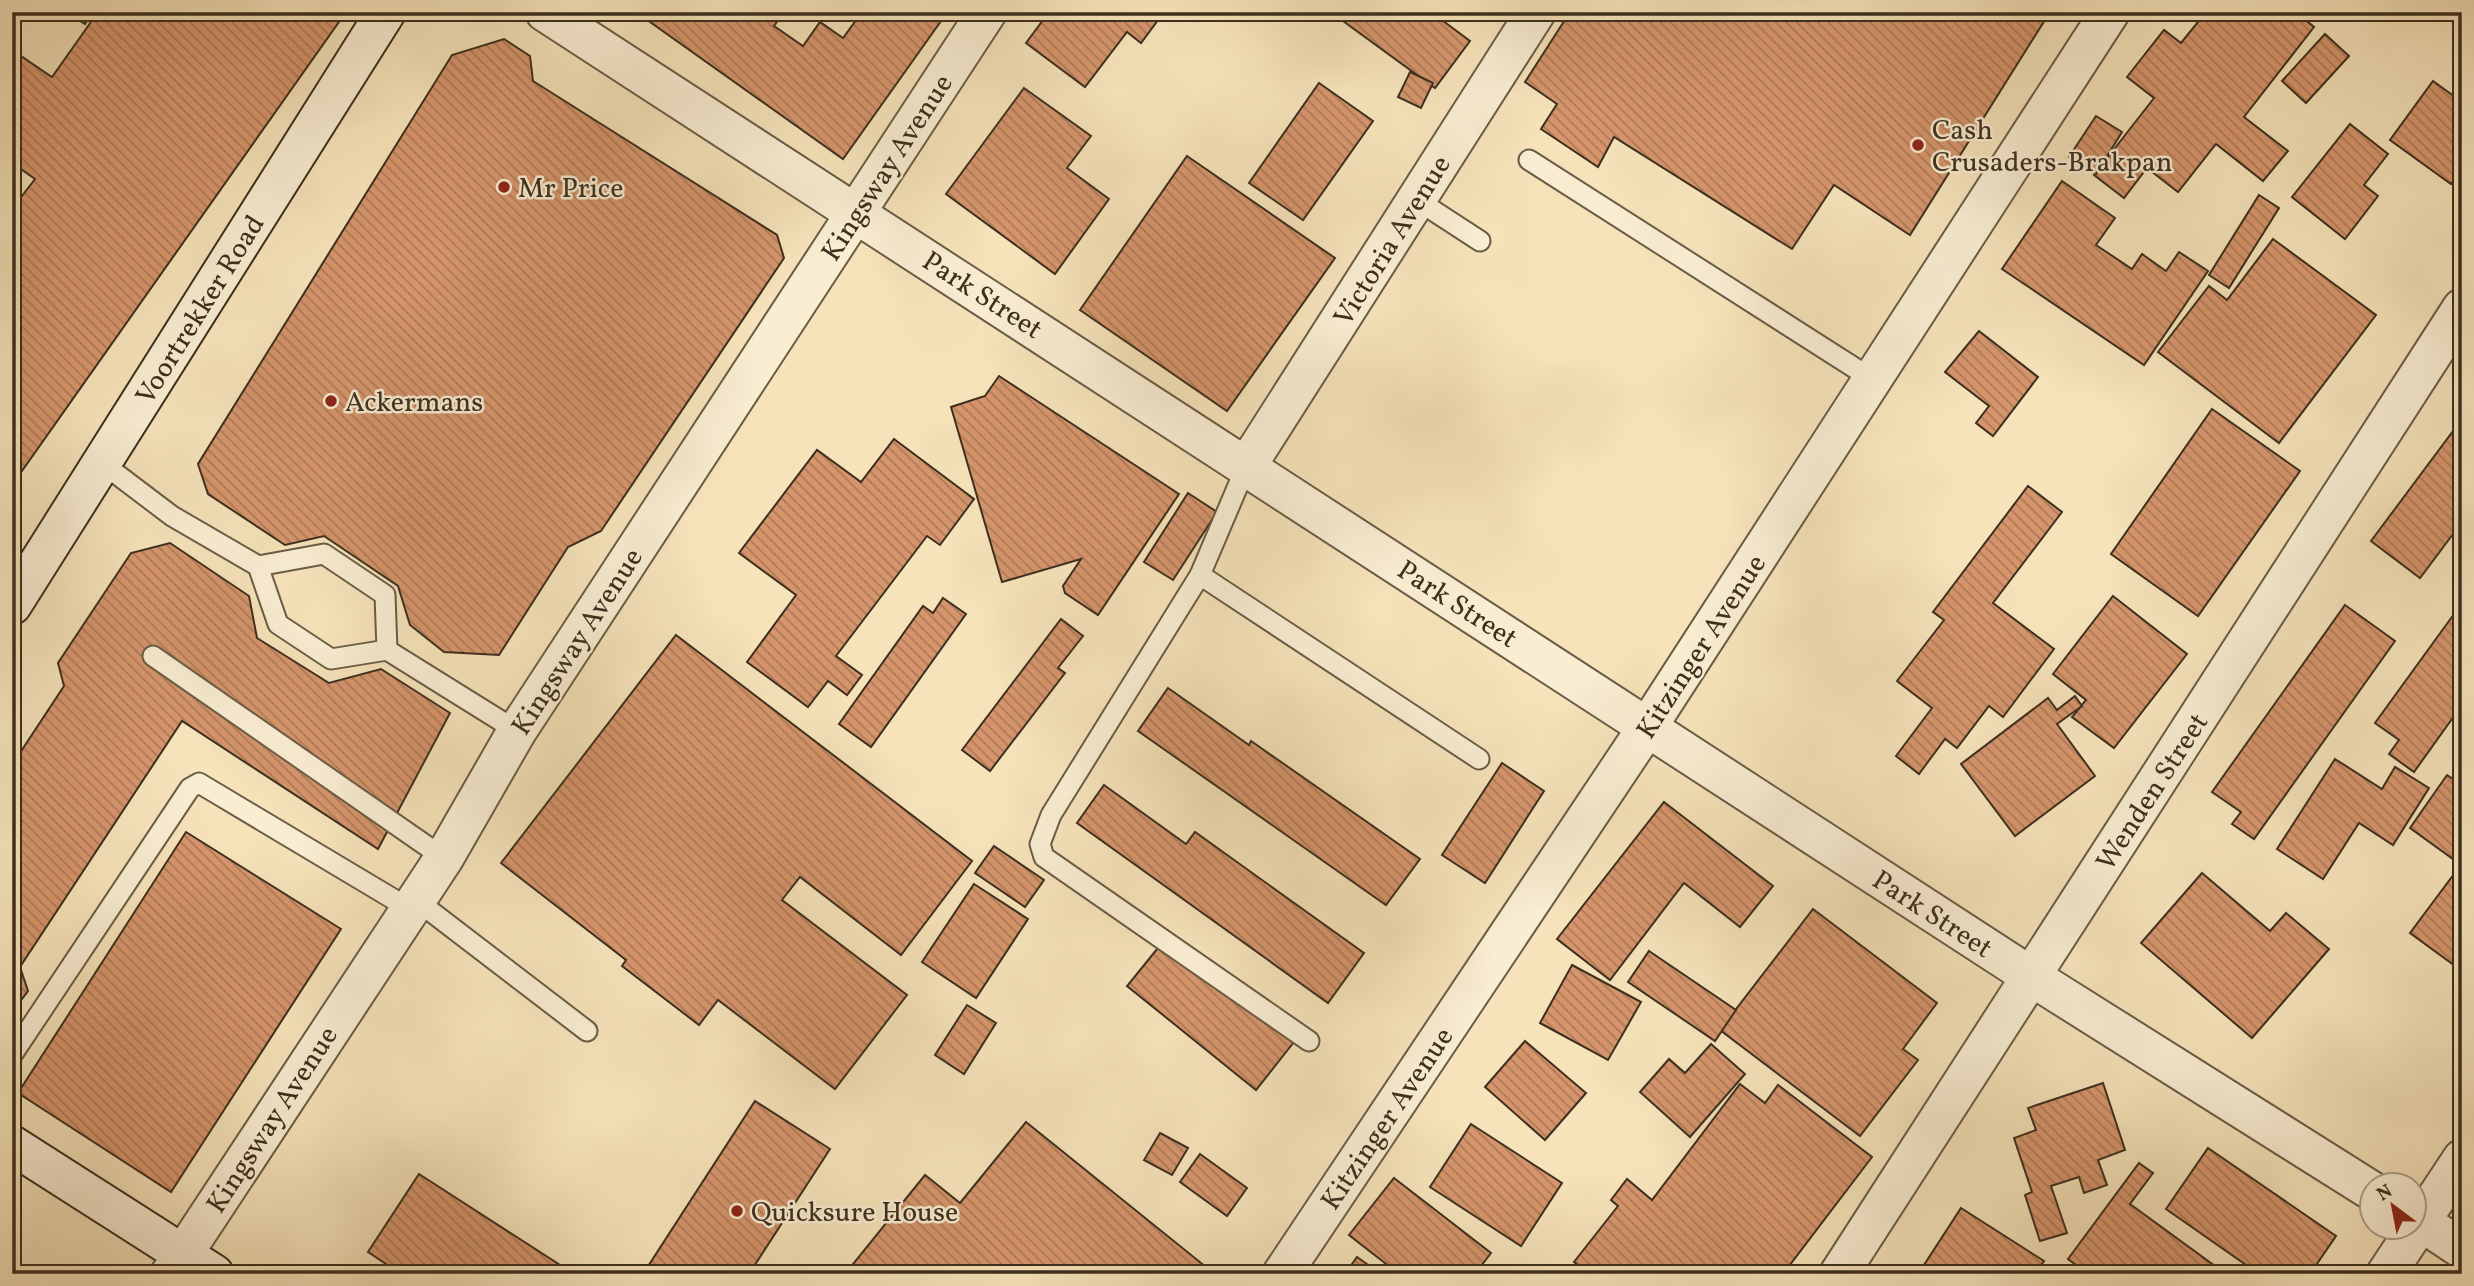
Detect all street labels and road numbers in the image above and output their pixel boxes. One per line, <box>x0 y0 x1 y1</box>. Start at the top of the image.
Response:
street label: Kingsway Avenue <box>813 67 963 270</box>
street label: Victoria Avenue <box>1325 149 1461 334</box>
street label: Voortrekker Road <box>127 208 275 413</box>
street label: Park Street <box>914 243 1049 350</box>
street label: Kingsway Avenue <box>503 541 653 744</box>
street label: Kitzinger Avenue <box>1628 547 1776 747</box>
street label: Park Street <box>1389 552 1524 659</box>
street label: Wenden Street <box>2088 706 2219 879</box>
street label: Park Street <box>1864 862 1999 969</box>
street label: Kingsway Avenue <box>198 1019 348 1222</box>
street label: Kitzinger Avenue <box>1312 1020 1464 1219</box>

